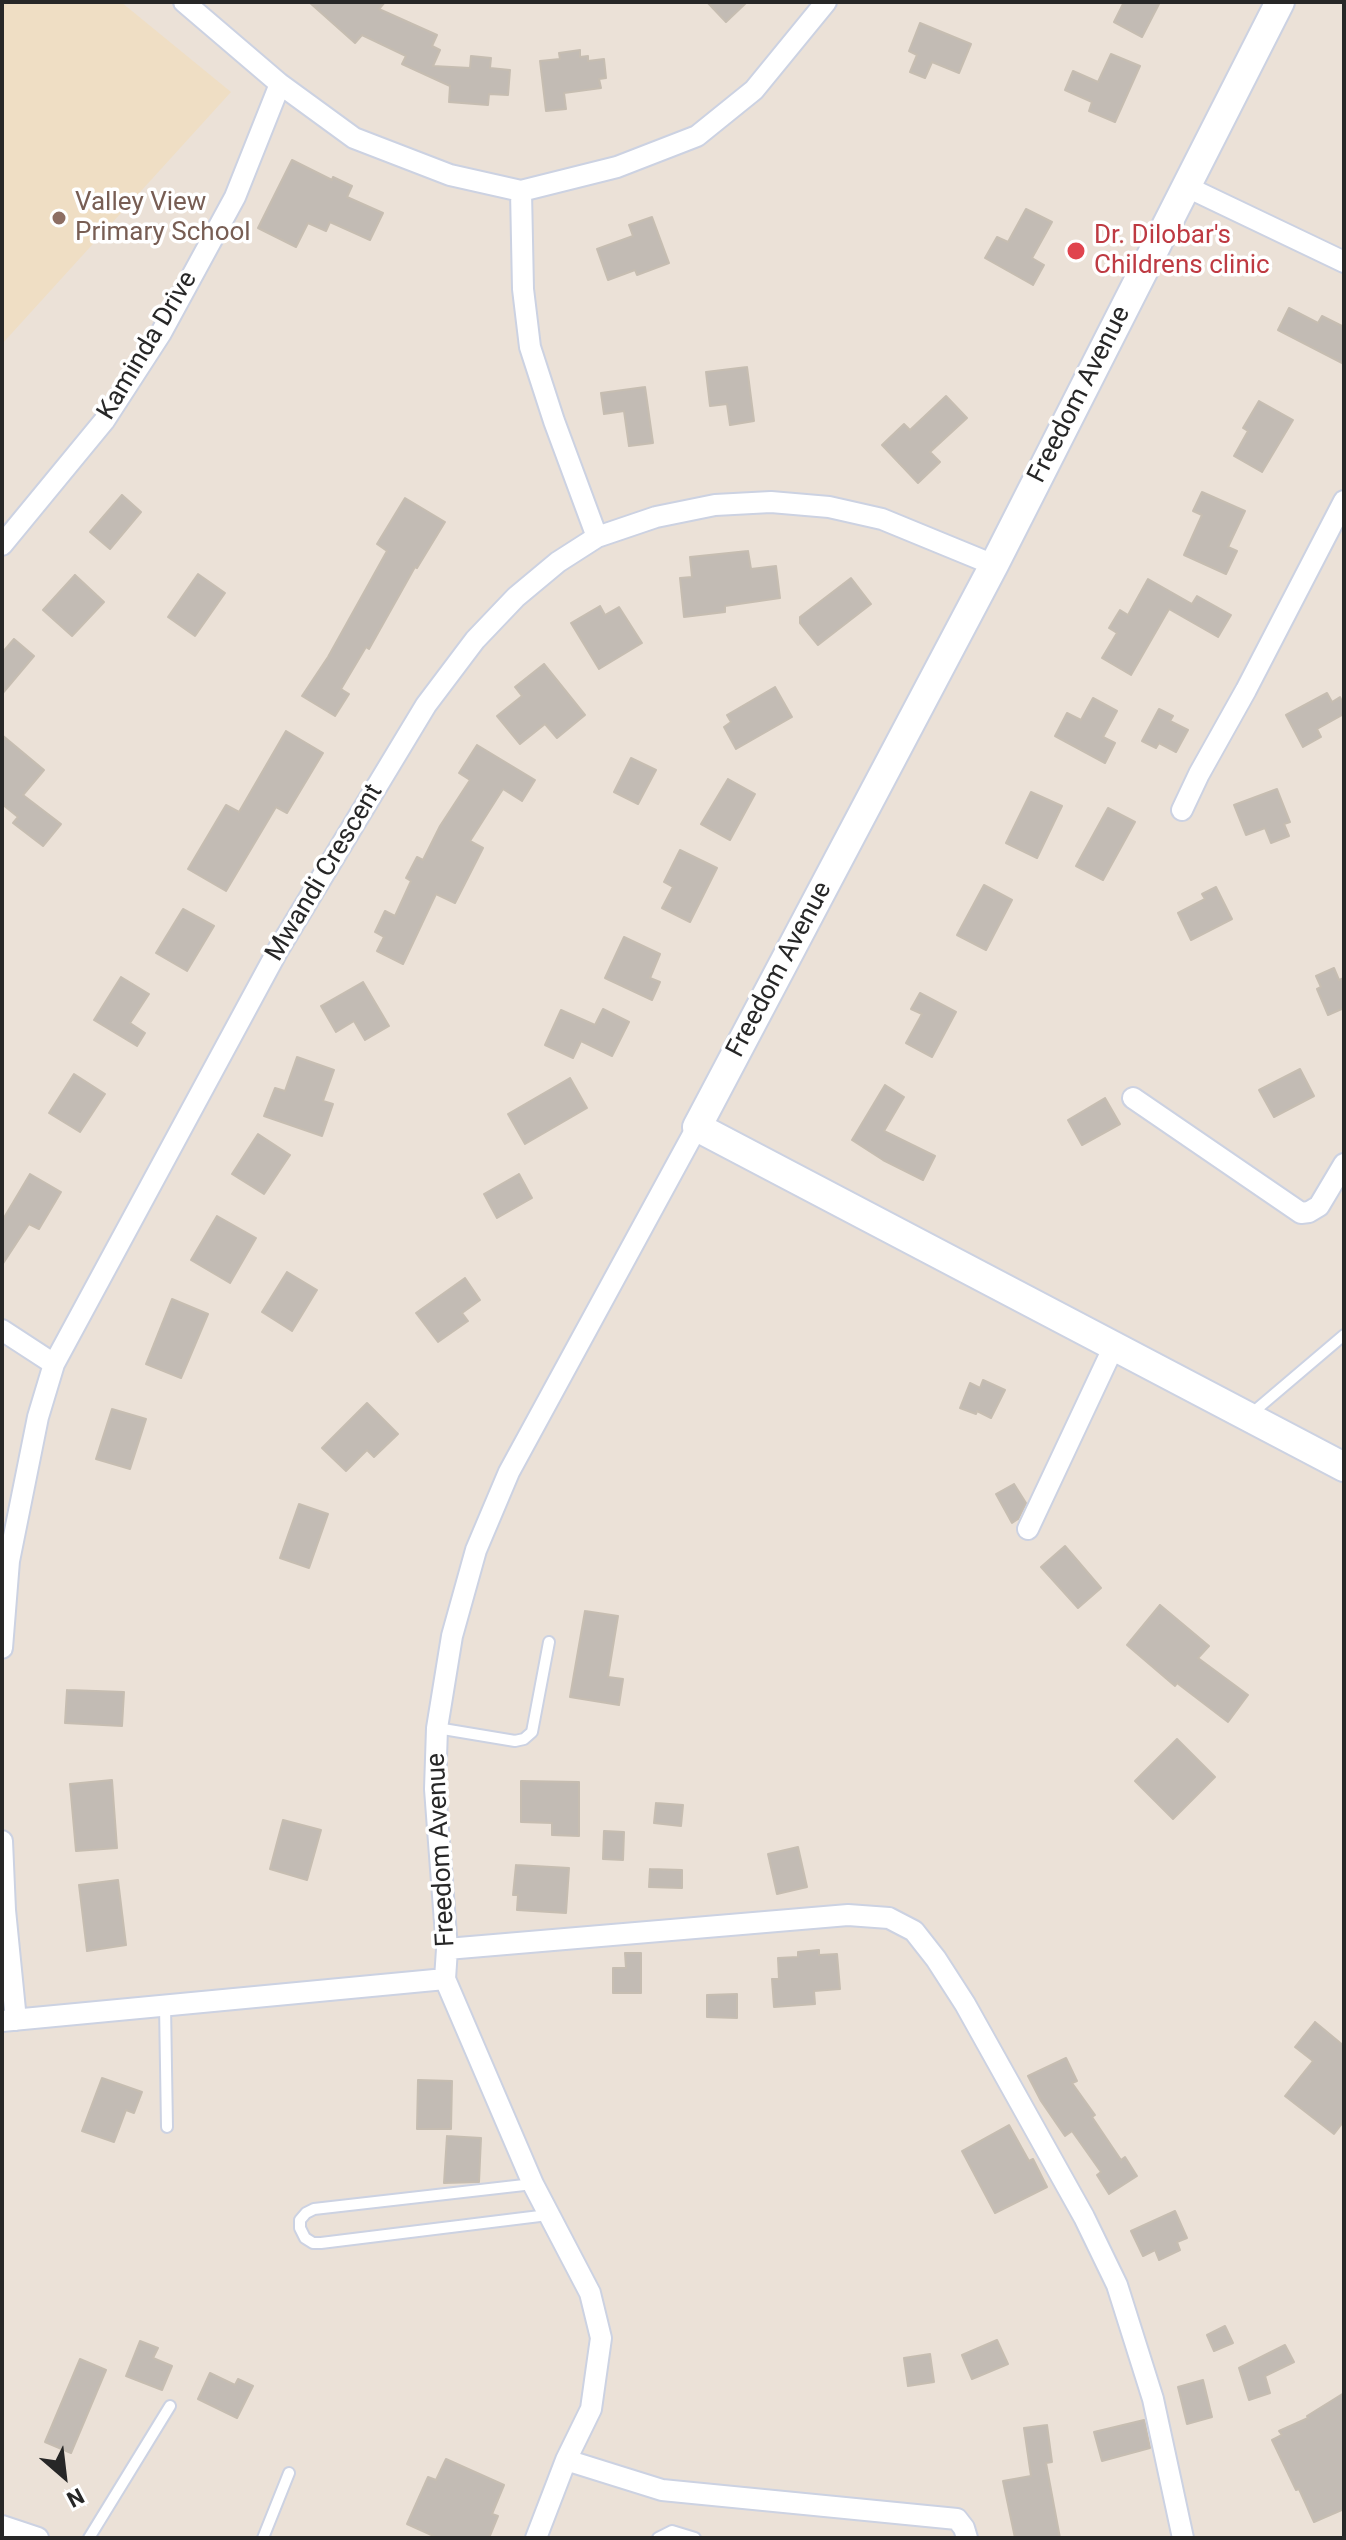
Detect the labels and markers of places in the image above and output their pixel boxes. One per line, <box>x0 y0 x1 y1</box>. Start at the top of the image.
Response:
place label: Valley View Primary School <box>75 187 251 248</box>
marker: Valley View Primary School <box>50 209 68 227</box>
place label: Dr. Dilobar's Childrens clinic <box>1094 220 1270 282</box>
marker: Dr. Dilobar's Childrens clinic <box>1065 240 1087 262</box>

